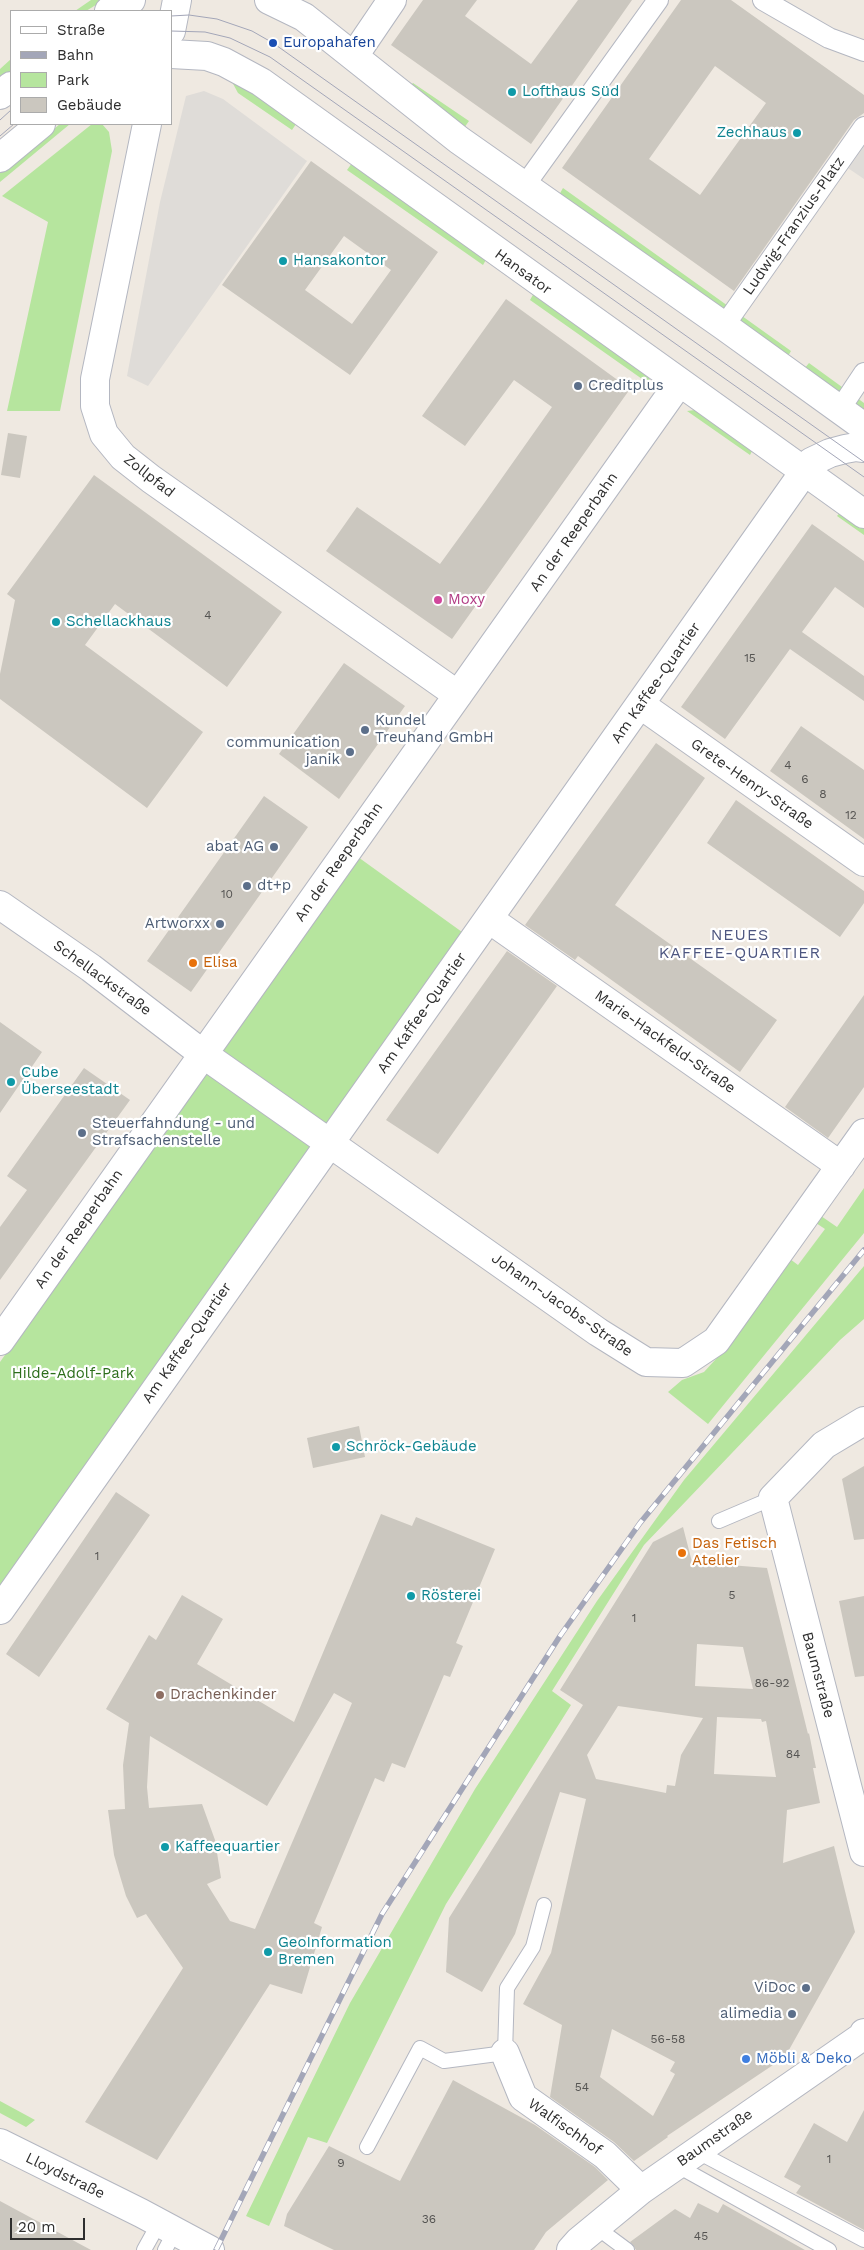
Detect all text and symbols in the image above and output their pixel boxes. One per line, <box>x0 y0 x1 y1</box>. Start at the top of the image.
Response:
legend <box>10 10 172 125</box>
text: Straße <box>57 21 105 39</box>
place label: Europahafen <box>283 34 376 52</box>
marker: Europahafen <box>267 37 279 49</box>
text: Bahn <box>57 46 94 64</box>
text: Park <box>57 71 89 89</box>
place label: Lofthaus Süd <box>522 83 619 101</box>
marker: Lofthaus Süd <box>506 86 518 98</box>
text: Gebäude <box>57 96 122 114</box>
place label: Zechhaus <box>717 124 787 142</box>
marker: Zechhaus <box>791 127 803 139</box>
street label: Ludwig-Franzius-Platz <box>739 153 849 299</box>
street label: Hansator <box>491 245 555 299</box>
place label: Hansakontor <box>293 252 386 270</box>
marker: Hansakontor <box>277 255 289 267</box>
place label: Creditplus <box>588 377 664 395</box>
marker: Creditplus <box>572 380 584 392</box>
street label: Zollpfad <box>120 450 178 502</box>
street label: An der Reeperbahn <box>526 469 622 595</box>
place label: Moxy <box>448 591 485 609</box>
marker: Moxy <box>432 594 444 606</box>
house number: 4 <box>204 608 212 622</box>
place label: Schellackhaus <box>66 613 171 631</box>
marker: Schellackhaus <box>50 616 62 628</box>
street label: Am Kaffee-Quartier <box>607 619 705 747</box>
house number: 15 <box>744 651 756 665</box>
place label: Kundel Treuhand GmbH <box>375 712 494 747</box>
marker: Kundel Treuhand GmbH <box>359 724 371 736</box>
place label: communication janik <box>226 734 340 769</box>
street label: Grete-Henry-Straße <box>687 735 817 833</box>
marker: communication janik <box>344 746 356 758</box>
house number: 4 <box>784 758 792 772</box>
house number: 6 <box>801 772 809 786</box>
house number: 8 <box>819 787 827 801</box>
street label: An der Reeperbahn <box>291 799 387 925</box>
house number: 12 <box>845 808 857 822</box>
place label: abat AG <box>206 838 264 856</box>
marker: abat AG <box>268 841 280 853</box>
place label: dt+p <box>257 877 291 895</box>
marker: dt+p <box>241 880 253 892</box>
house number: 10 <box>221 887 233 901</box>
place label: Artworxx <box>145 915 210 933</box>
marker: Artworxx <box>214 918 226 930</box>
district label: NEUES KAFFEE-QUARTIER <box>657 925 823 963</box>
street label: Schellackstraße <box>49 936 155 1020</box>
street label: Am Kaffee-Quartier <box>373 949 471 1077</box>
place label: Elisa <box>203 954 238 972</box>
marker: Elisa <box>187 957 199 969</box>
street label: Marie-Hackfeld-Straße <box>591 987 739 1097</box>
place label: Cube Überseestadt <box>21 1064 119 1099</box>
marker: Cube Überseestadt <box>5 1076 17 1088</box>
place label: Steuerfahndung - und Strafsachenstelle <box>92 1115 255 1150</box>
marker: Steuerfahndung - und Strafsachenstelle <box>76 1127 88 1139</box>
street label: An der Reeperbahn <box>31 1166 127 1292</box>
street label: Johann-Jacobs-Straße <box>488 1249 636 1361</box>
street label: Am Kaffee-Quartier <box>138 1279 236 1407</box>
park label: Hilde-Adolf-Park <box>12 1365 134 1383</box>
place label: Schröck-Gebäude <box>346 1438 477 1456</box>
marker: Schröck-Gebäude <box>330 1441 342 1453</box>
place label: Das Fetisch Atelier <box>692 1535 777 1570</box>
marker: Das Fetisch Atelier <box>676 1547 688 1559</box>
house number: 1 <box>95 1549 99 1563</box>
place label: Rösterei <box>421 1587 481 1605</box>
house number: 5 <box>729 1588 735 1602</box>
marker: Rösterei <box>405 1590 417 1602</box>
house number: 1 <box>632 1611 636 1625</box>
street label: Baumstraße <box>798 1630 838 1720</box>
house number: 86-92 <box>754 1676 790 1690</box>
place label: Drachenkinder <box>170 1686 277 1704</box>
marker: Drachenkinder <box>154 1689 166 1701</box>
house number: 84 <box>786 1747 800 1761</box>
place label: Kaffeequartier <box>175 1838 280 1856</box>
marker: Kaffeequartier <box>159 1841 171 1853</box>
place label: GeoInformation Bremen <box>278 1934 392 1969</box>
marker: GeoInformation Bremen <box>262 1946 274 1958</box>
place label: ViDoc <box>754 1979 796 1997</box>
marker: ViDoc <box>800 1982 812 1994</box>
place label: alimedia <box>720 2005 782 2023</box>
marker: alimedia <box>786 2008 798 2020</box>
house number: 56-58 <box>651 2032 685 2046</box>
place label: Möbli & Deko <box>756 2050 852 2068</box>
marker: Möbli & Deko <box>740 2053 752 2065</box>
house number: 54 <box>575 2080 589 2094</box>
street label: Walfischhof <box>524 2095 606 2159</box>
street label: Baumstraße <box>674 2105 756 2171</box>
street label: Lloydstraße <box>22 2149 108 2203</box>
house number: 1 <box>827 2152 831 2166</box>
house number: 9 <box>337 2156 345 2170</box>
scale bar <box>12 2208 88 2240</box>
house number: 36 <box>422 2212 436 2226</box>
text: 20 m <box>18 2218 56 2236</box>
house number: 45 <box>694 2229 708 2243</box>

